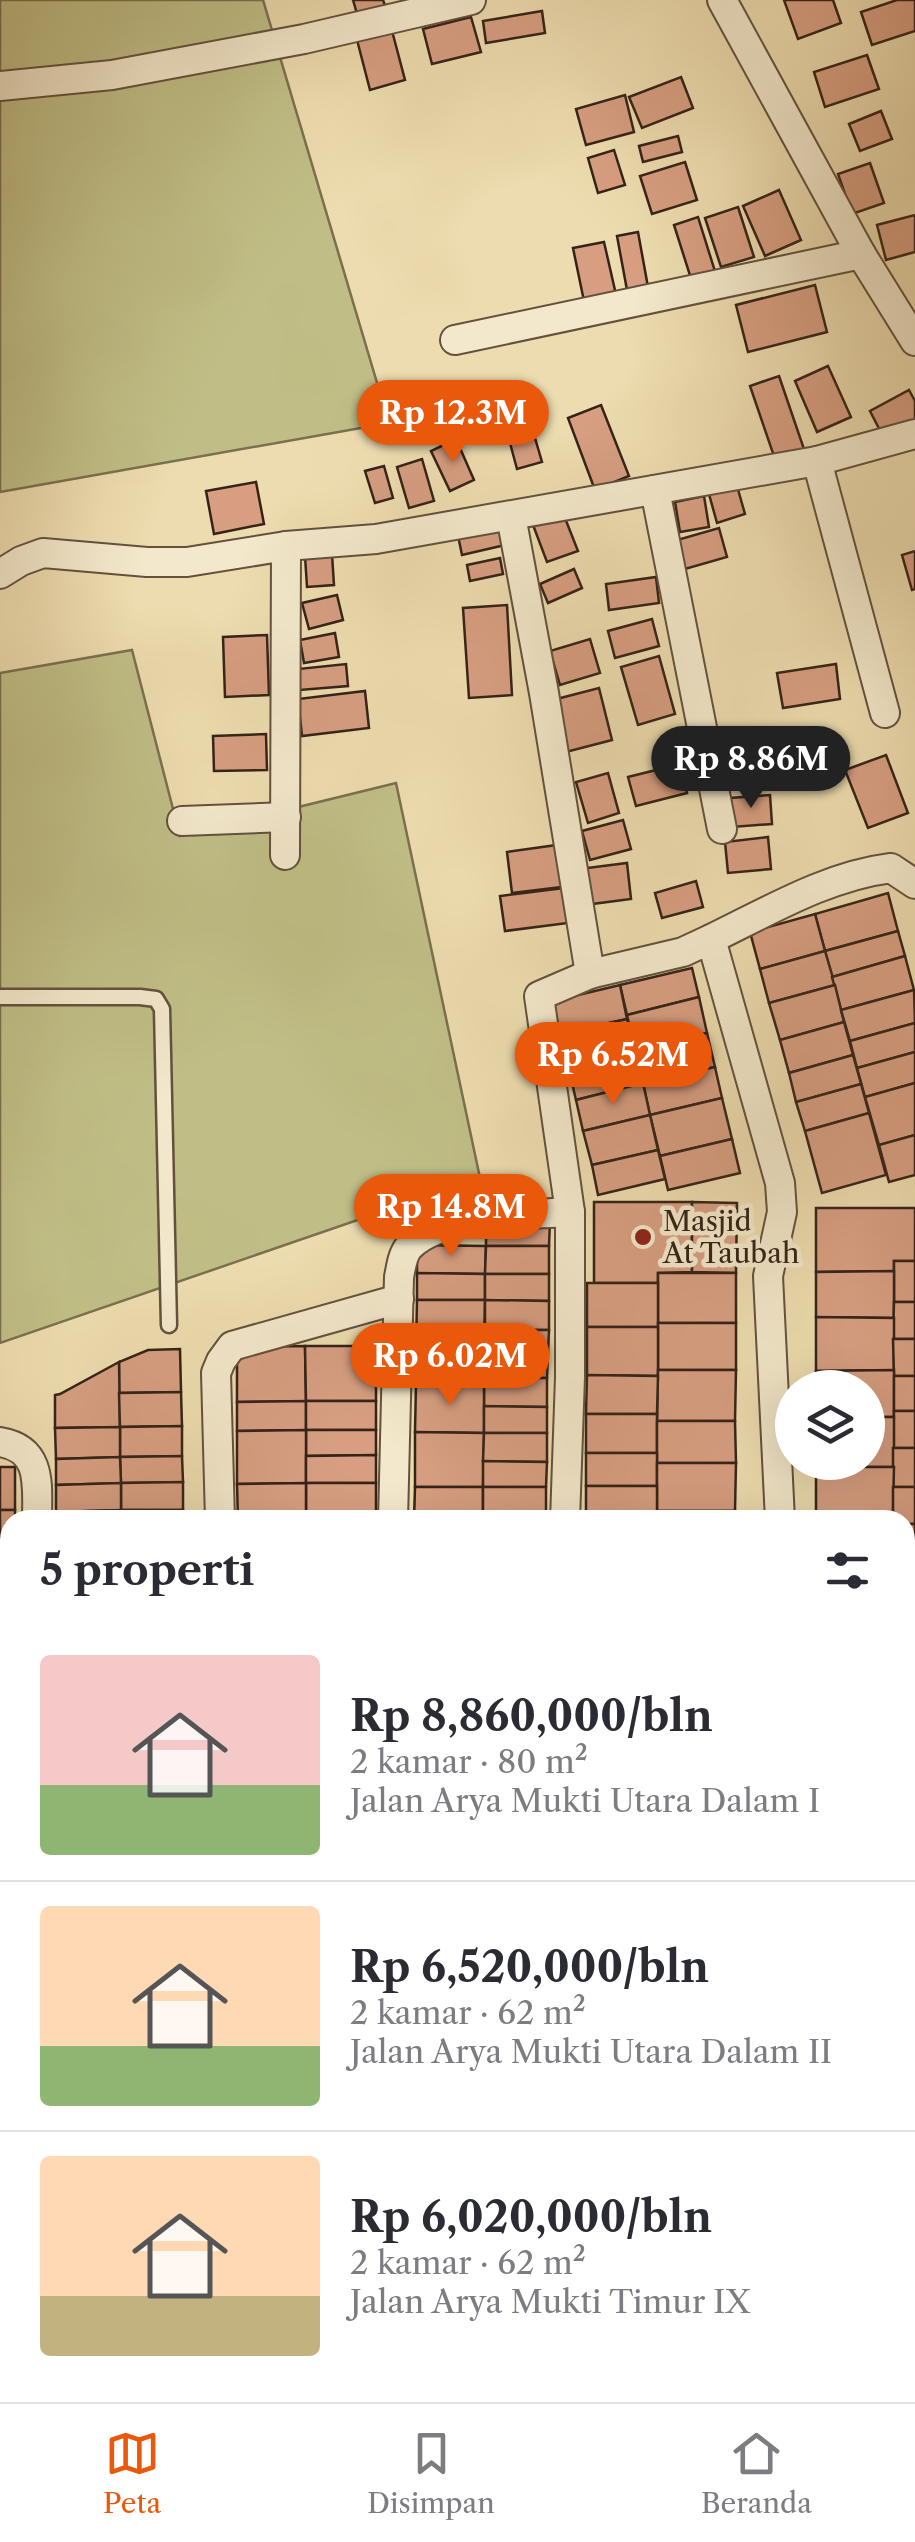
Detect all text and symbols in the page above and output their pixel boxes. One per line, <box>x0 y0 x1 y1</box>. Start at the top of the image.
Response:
pin: Rp 12.3M <box>350 380 556 465</box>
text: Rp 12.3M <box>379 393 527 432</box>
pin: Rp 8.86M <box>648 726 854 811</box>
text: Rp 8.86M <box>673 739 829 778</box>
pin: Rp 6.52M <box>510 1022 716 1107</box>
text: Rp 6.52M <box>537 1035 689 1074</box>
pin: Rp 14.8M <box>348 1174 554 1259</box>
text: Rp 14.8M <box>376 1187 526 1226</box>
place label: Masjid At Taubah <box>662 1204 800 1270</box>
marker: Masjid At Taubah <box>632 1226 654 1248</box>
pin: Rp 6.02M <box>347 1323 553 1408</box>
text: Rp 6.02M <box>373 1336 527 1375</box>
map controls <box>775 1370 885 1480</box>
button: layers <box>775 1370 885 1480</box>
icon: filters <box>820 1543 875 1598</box>
text: 5 properti <box>40 1544 254 1596</box>
text: Rp 8,860,000/bln <box>350 1690 713 1742</box>
icon: home <box>120 1695 240 1815</box>
text: 2 kamar · 80 m² <box>350 1742 588 1781</box>
text: Jalan Arya Mukti Utara Dalam I <box>350 1781 820 1820</box>
text: Rp 6,520,000/bln <box>350 1941 709 1993</box>
icon: home <box>120 1946 240 2066</box>
text: 2 kamar · 62 m² <box>350 1993 586 2032</box>
text: Jalan Arya Mukti Utara Dalam II <box>350 2032 832 2071</box>
text: Rp 6,020,000/bln <box>350 2191 712 2243</box>
icon: home <box>120 2196 240 2316</box>
text: 2 kamar · 62 m² <box>350 2243 586 2282</box>
text: Jalan Arya Mukti Timur IX <box>350 2282 750 2321</box>
tab: Peta <box>103 2426 161 2520</box>
tab: Disimpan <box>367 2426 495 2520</box>
tab: Beranda <box>701 2426 812 2520</box>

